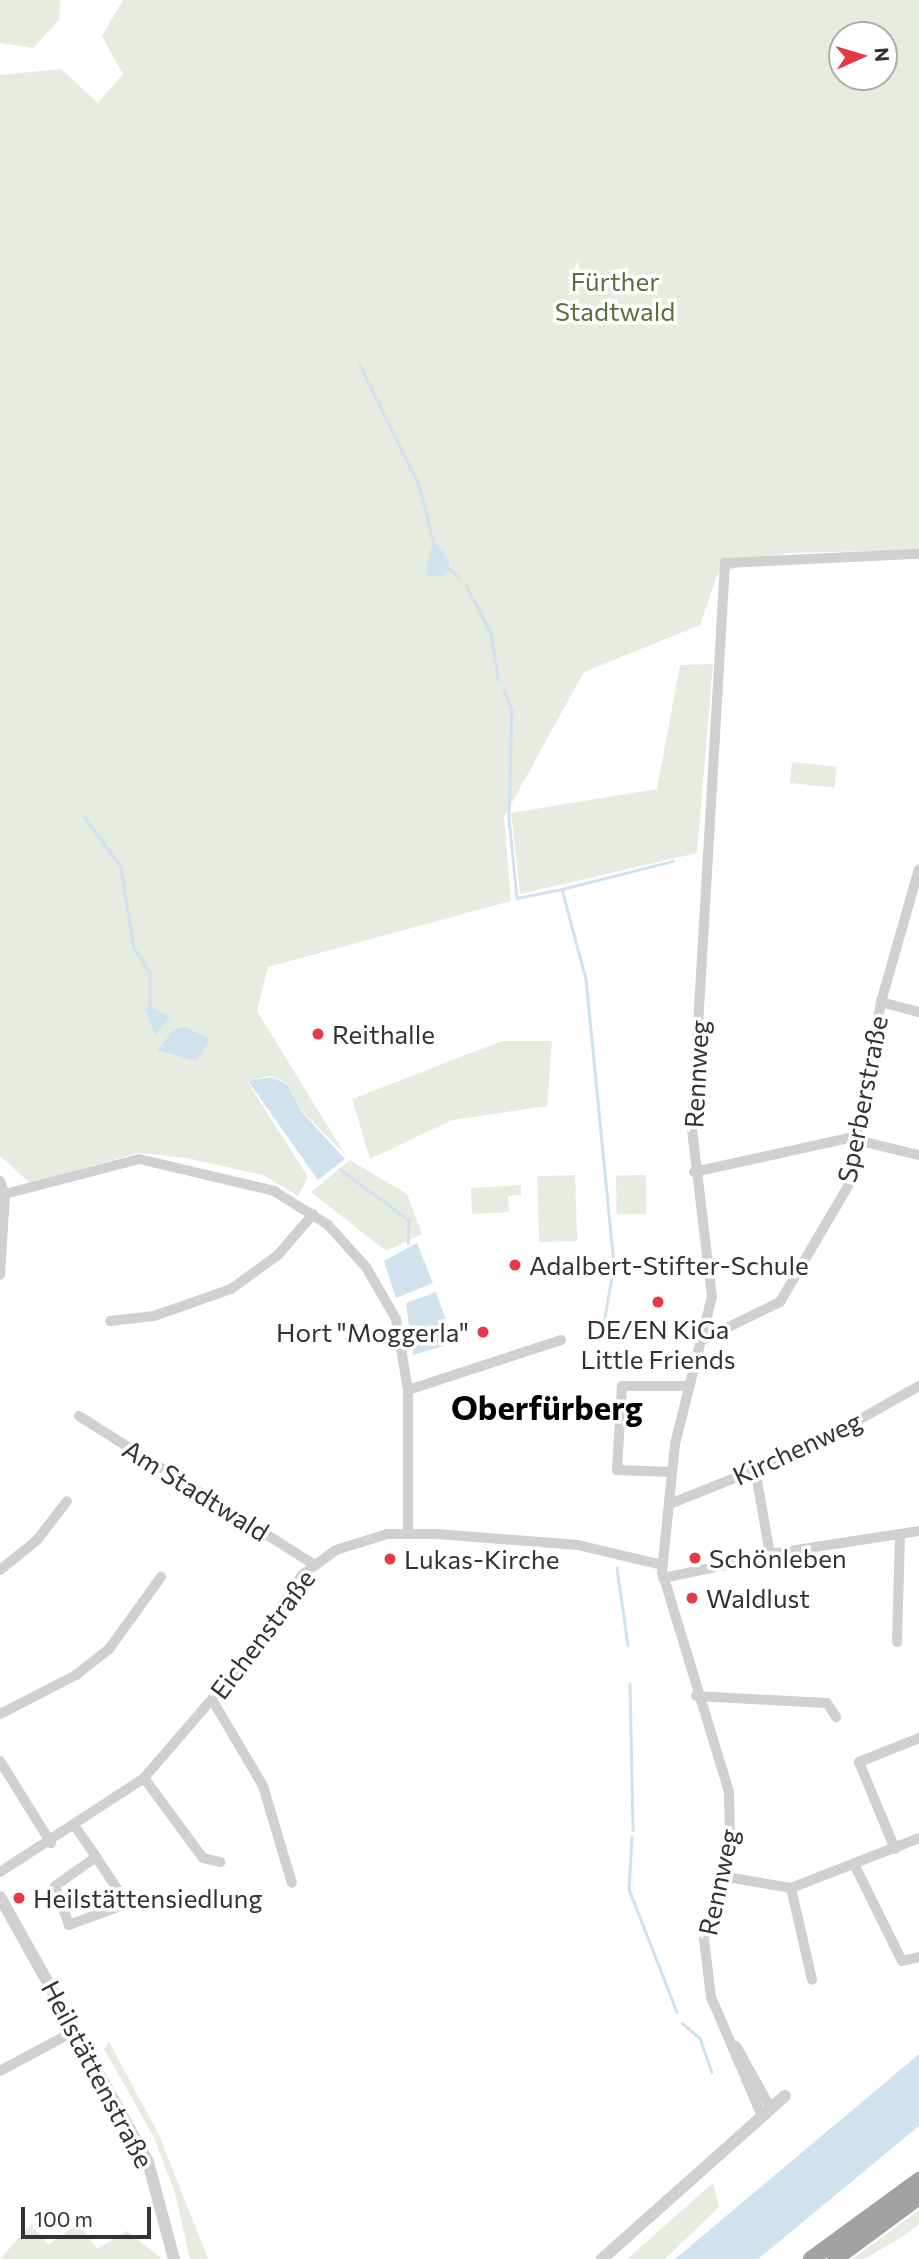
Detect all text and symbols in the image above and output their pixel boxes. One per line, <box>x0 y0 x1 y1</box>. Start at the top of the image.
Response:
north arrow <box>828 21 898 91</box>
text: N <box>870 47 894 63</box>
park label: Fürther Stadtwald <box>555 265 675 326</box>
street label: Sperberstraße <box>831 1013 893 1185</box>
place label: Reithalle <box>332 1018 435 1050</box>
street label: Rennweg <box>678 1019 714 1129</box>
marker: Reithalle <box>310 1026 326 1042</box>
place label: Adalbert-Stifter-Schule <box>529 1249 809 1281</box>
marker: Adalbert-Stifter-Schule <box>507 1257 523 1273</box>
marker: DE/EN KiGa Little Friends <box>650 1294 666 1310</box>
place label: DE/EN KiGa Little Friends <box>580 1313 736 1374</box>
place label: Hort "Moggerla" <box>276 1316 469 1348</box>
marker: Hort "Moggerla" <box>475 1324 491 1340</box>
district label: Oberfürberg <box>451 1387 643 1427</box>
street label: Kirchenweg <box>728 1405 866 1491</box>
street label: Am Stadtwald <box>117 1433 275 1547</box>
place label: Schönleben <box>709 1542 847 1574</box>
place label: Lukas-Kirche <box>404 1543 559 1575</box>
marker: Schönleben <box>687 1550 703 1566</box>
marker: Lukas-Kirche <box>382 1551 398 1567</box>
street label: Eichenstraße <box>203 1563 321 1705</box>
place label: Waldlust <box>706 1582 810 1614</box>
marker: Waldlust <box>684 1590 700 1606</box>
street label: Rennweg <box>692 1826 744 1938</box>
place label: Heilstättensiedlung <box>33 1882 262 1914</box>
marker: Heilstättensiedlung <box>11 1890 27 1906</box>
street label: Heilstättenstraße <box>35 1975 161 2173</box>
scale bar <box>24 2192 154 2236</box>
text: 100 m <box>34 2206 93 2231</box>

